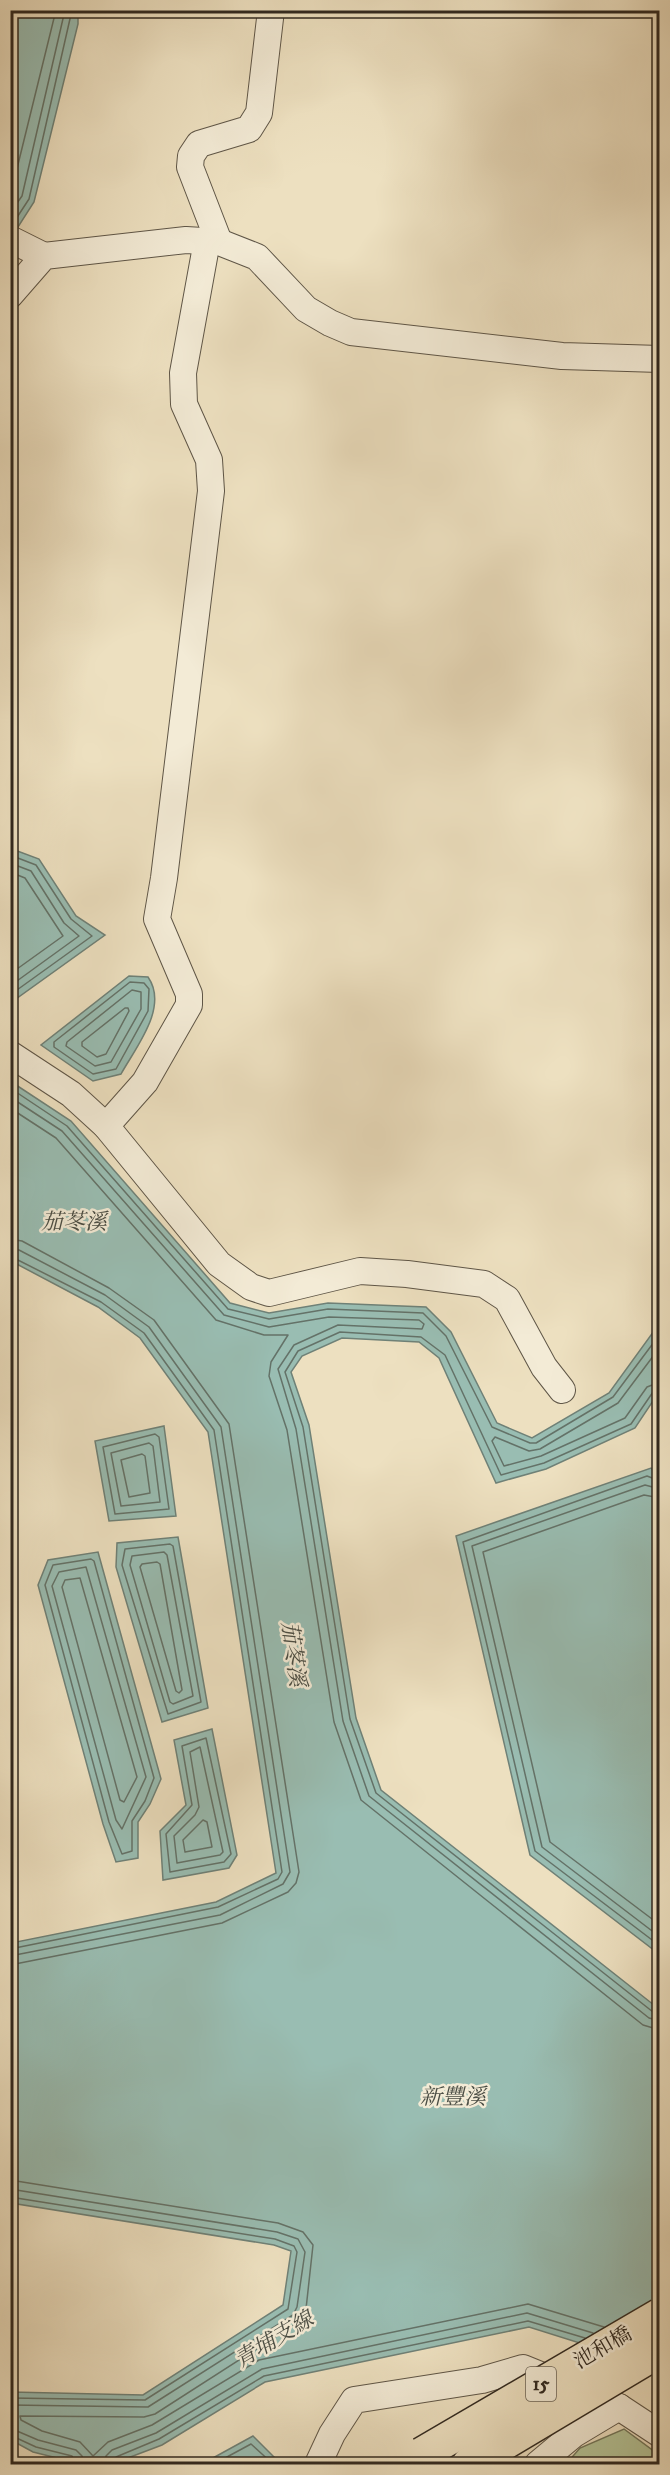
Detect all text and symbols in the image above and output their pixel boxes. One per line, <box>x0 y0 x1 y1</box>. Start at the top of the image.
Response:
water label: 茄苳溪 <box>41 1209 109 1236</box>
water label: 茄苳溪 <box>275 1619 311 1691</box>
water label: 新豐溪 <box>420 2084 488 2111</box>
water label: 青埔支線 <box>229 2305 320 2374</box>
street label: 池和橋 <box>569 2321 637 2375</box>
road number: 15 <box>526 2367 556 2401</box>

